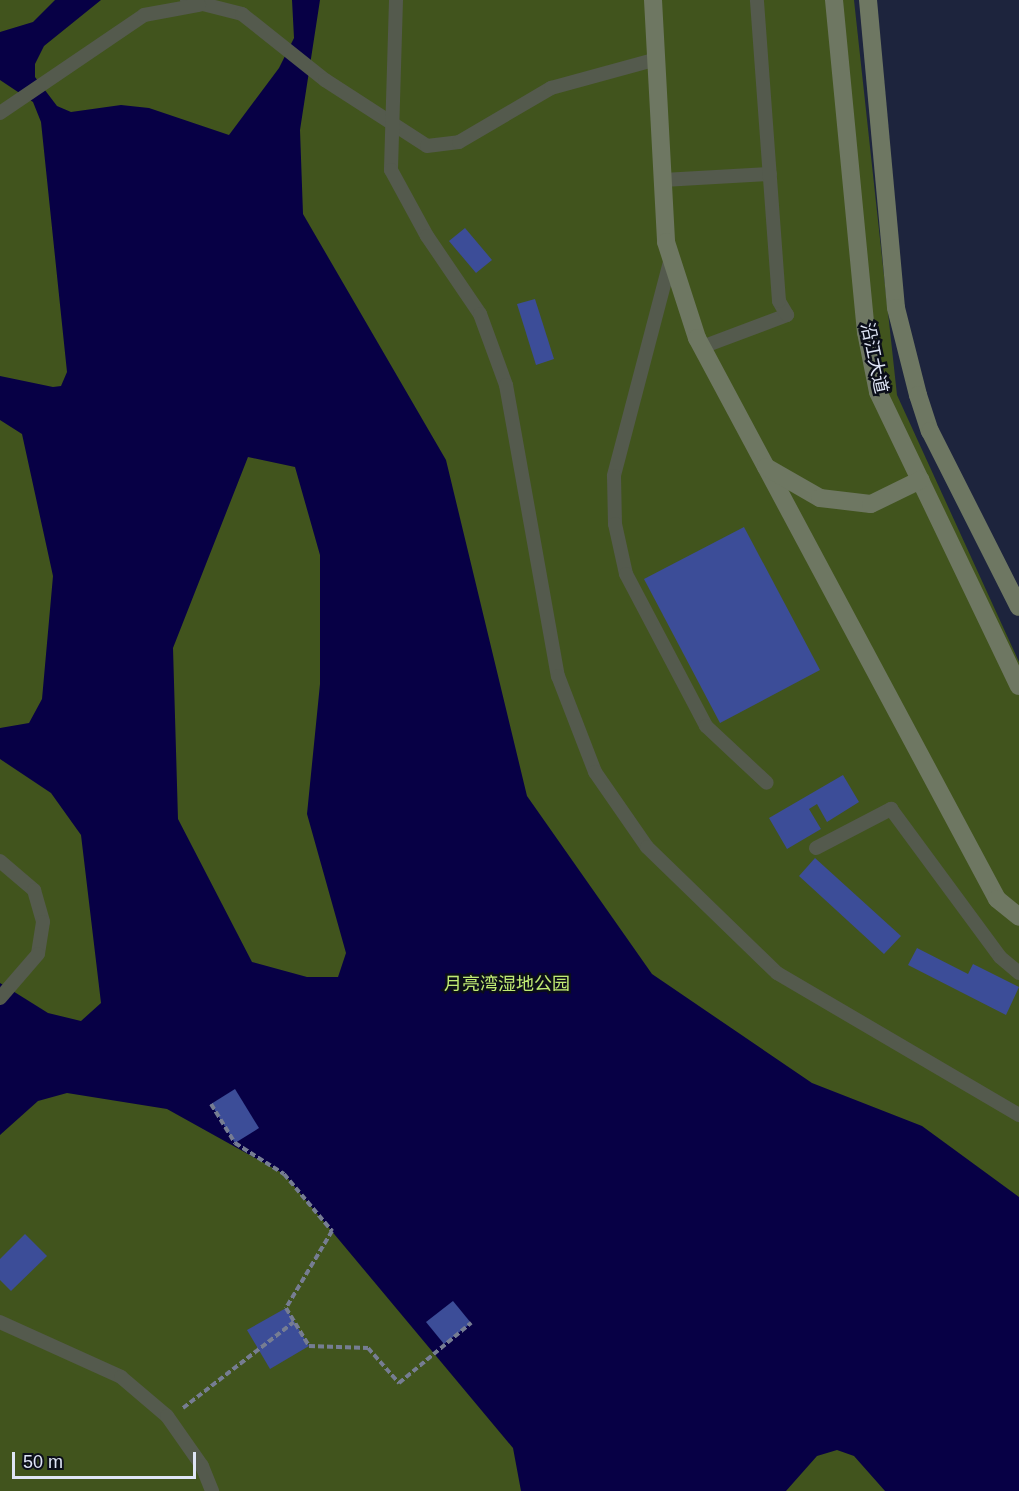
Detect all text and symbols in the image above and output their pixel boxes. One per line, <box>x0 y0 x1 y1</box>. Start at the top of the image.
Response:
street label: 沿江大道 <box>856 321 892 395</box>
park label: 月亮湾湿地公园 <box>444 973 570 995</box>
scale bar <box>15 1440 200 1478</box>
text: 50 m <box>23 1452 63 1472</box>

